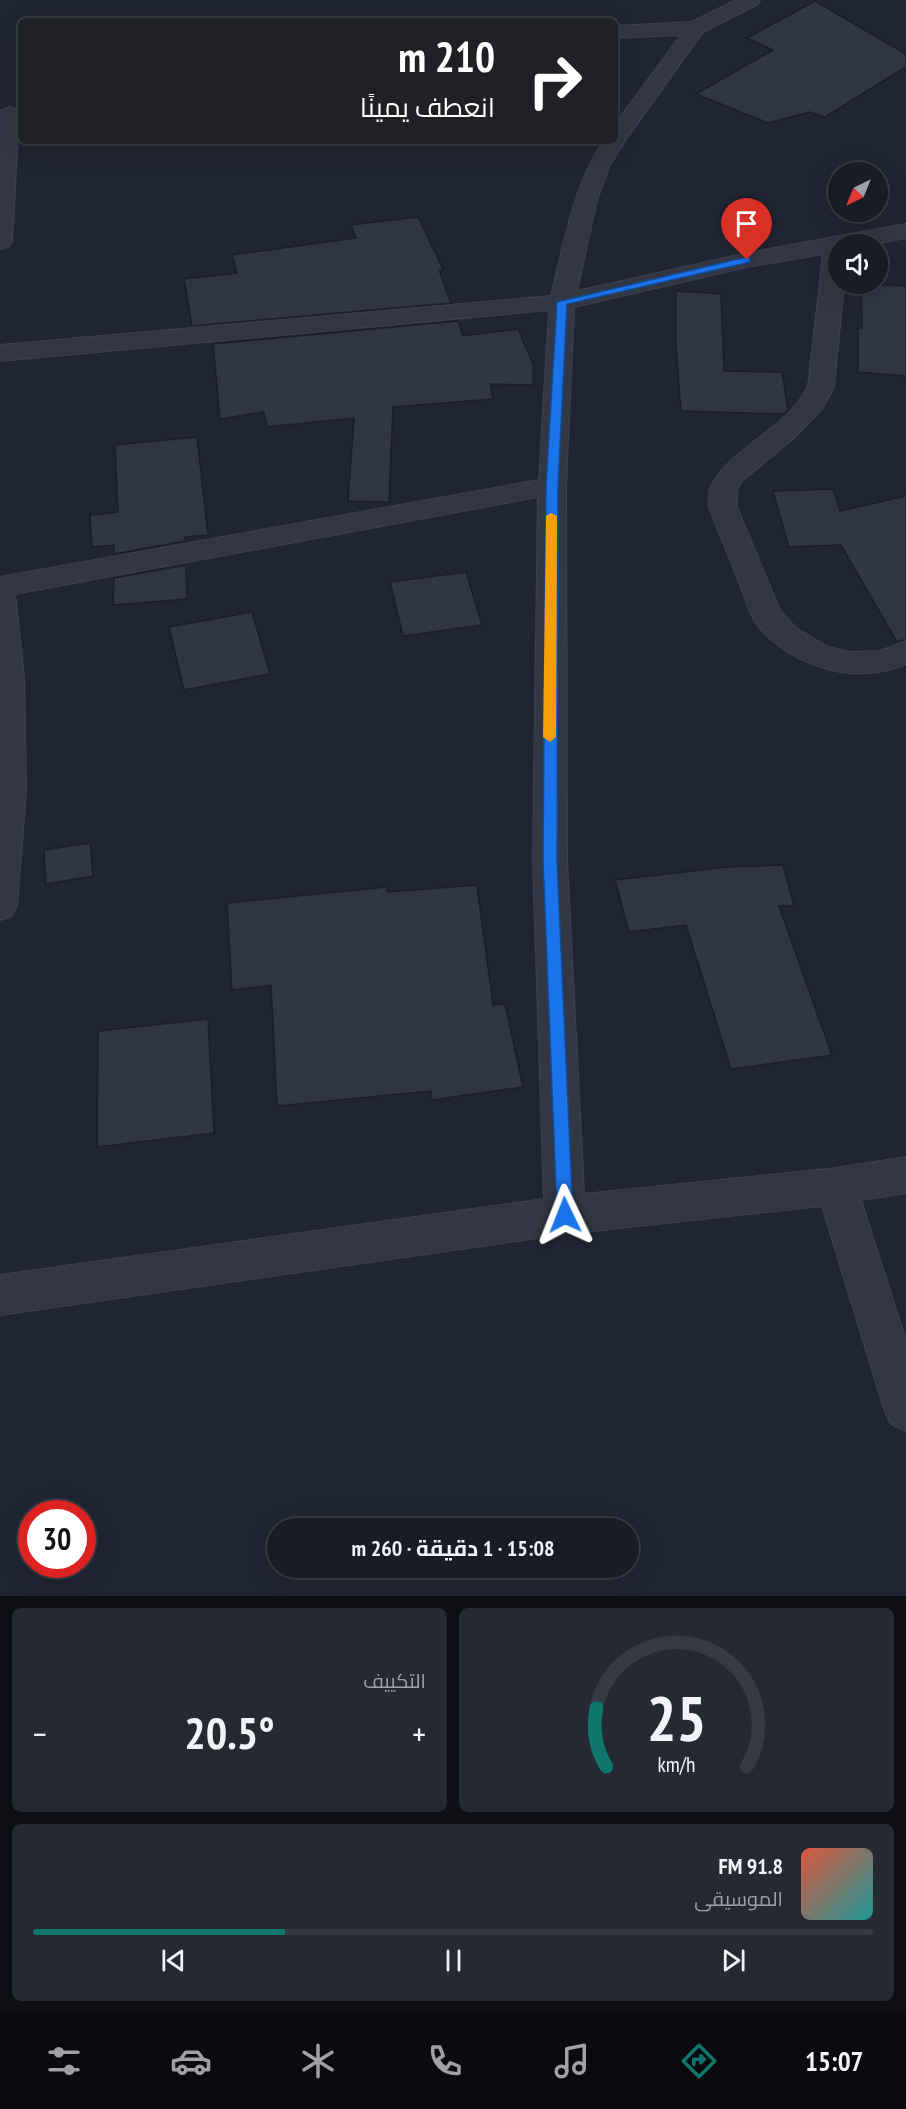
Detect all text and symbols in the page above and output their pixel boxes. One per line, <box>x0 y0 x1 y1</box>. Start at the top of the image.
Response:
text: 210 m <box>398 29 495 84</box>
icon: right <box>516 42 594 120</box>
text: انعطف يمينًا <box>360 90 495 124</box>
north arrow <box>828 162 888 222</box>
map controls <box>828 162 888 294</box>
pin <box>721 198 772 260</box>
icon: arrive <box>730 207 763 240</box>
button: sound <box>828 234 888 294</box>
position arrow <box>533 1183 597 1247</box>
speed limit sign: 30 <box>18 1500 96 1578</box>
text: 15:08 · 1 دقيقة · 260 m <box>352 1534 554 1562</box>
text: التكييف <box>363 1668 426 1694</box>
text: 25 <box>647 1677 706 1758</box>
text: 20.5° <box>184 1703 275 1761</box>
text: − <box>33 1712 47 1755</box>
text: + <box>412 1712 426 1755</box>
text: km/h <box>657 1750 696 1778</box>
text: 91.8 FM <box>718 1852 783 1880</box>
text: الموسيقى <box>694 1886 783 1912</box>
icon: previous <box>157 1944 190 1977</box>
icon: pause <box>437 1944 470 1977</box>
icon: next <box>717 1944 750 1977</box>
icon: filters <box>43 2040 85 2082</box>
icon: car <box>170 2040 212 2082</box>
icon: climate <box>297 2040 339 2082</box>
icon: phone <box>424 2040 466 2082</box>
icon: music <box>551 2040 593 2082</box>
icon: directions <box>678 2040 720 2082</box>
text: 15:07 <box>805 2044 863 2078</box>

